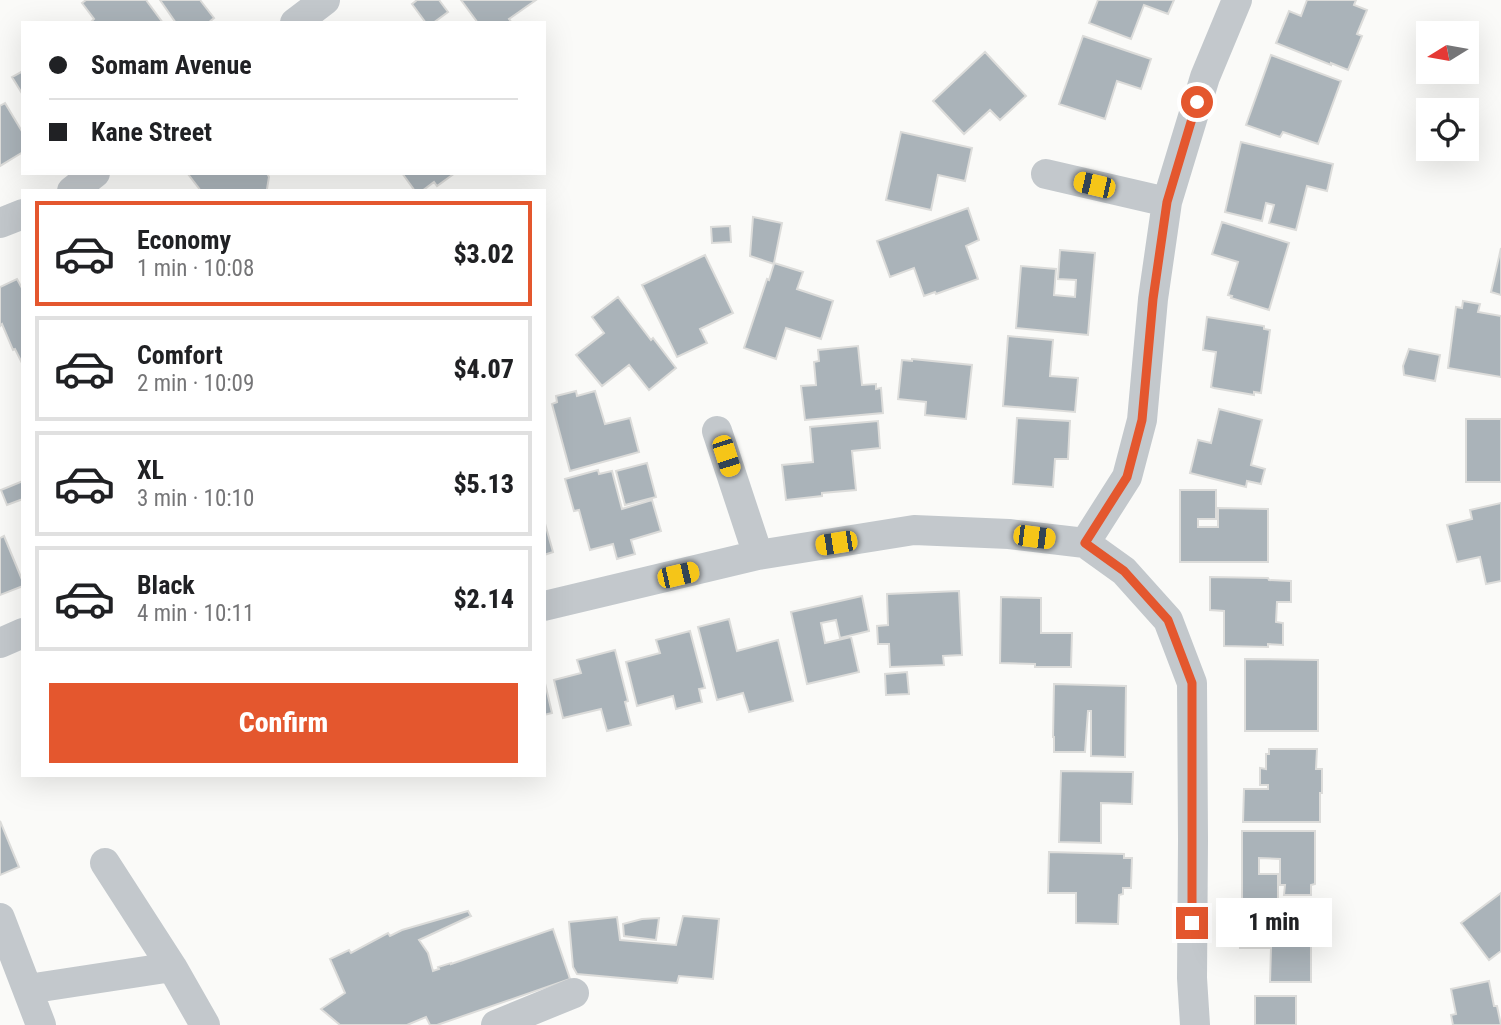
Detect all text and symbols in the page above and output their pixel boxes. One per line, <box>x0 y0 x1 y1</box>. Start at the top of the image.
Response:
north arrow <box>1416 21 1479 84</box>
map controls <box>1416 21 1479 161</box>
text: Somam Avenue <box>91 50 252 80</box>
route start <box>1181 86 1213 118</box>
button: locate <box>1416 98 1479 161</box>
text: Kane Street <box>91 117 212 147</box>
car <box>1072 170 1117 200</box>
icon: car <box>53 222 116 285</box>
text: Economy <box>137 225 231 255</box>
text: $3.02 <box>453 239 514 269</box>
text: 1 min · 10:08 <box>137 255 254 282</box>
icon: car <box>53 337 116 400</box>
text: Comfort <box>137 340 223 370</box>
text: $4.07 <box>453 354 514 384</box>
text: 2 min · 10:09 <box>137 370 254 397</box>
car <box>710 433 743 479</box>
icon: car <box>53 452 116 515</box>
text: XL <box>137 455 164 485</box>
text: $5.13 <box>453 469 514 499</box>
text: 3 min · 10:10 <box>137 485 254 512</box>
car <box>1012 524 1057 550</box>
car <box>814 529 859 557</box>
car <box>656 560 701 590</box>
icon: car <box>53 567 116 630</box>
text: Black <box>137 570 195 600</box>
text: $2.14 <box>453 584 514 614</box>
text: 4 min · 10:11 <box>137 600 254 627</box>
button: Confirm <box>49 683 518 763</box>
callout: 1 min <box>1216 898 1332 948</box>
route end <box>1176 907 1208 939</box>
text: 1 min <box>1248 909 1300 936</box>

